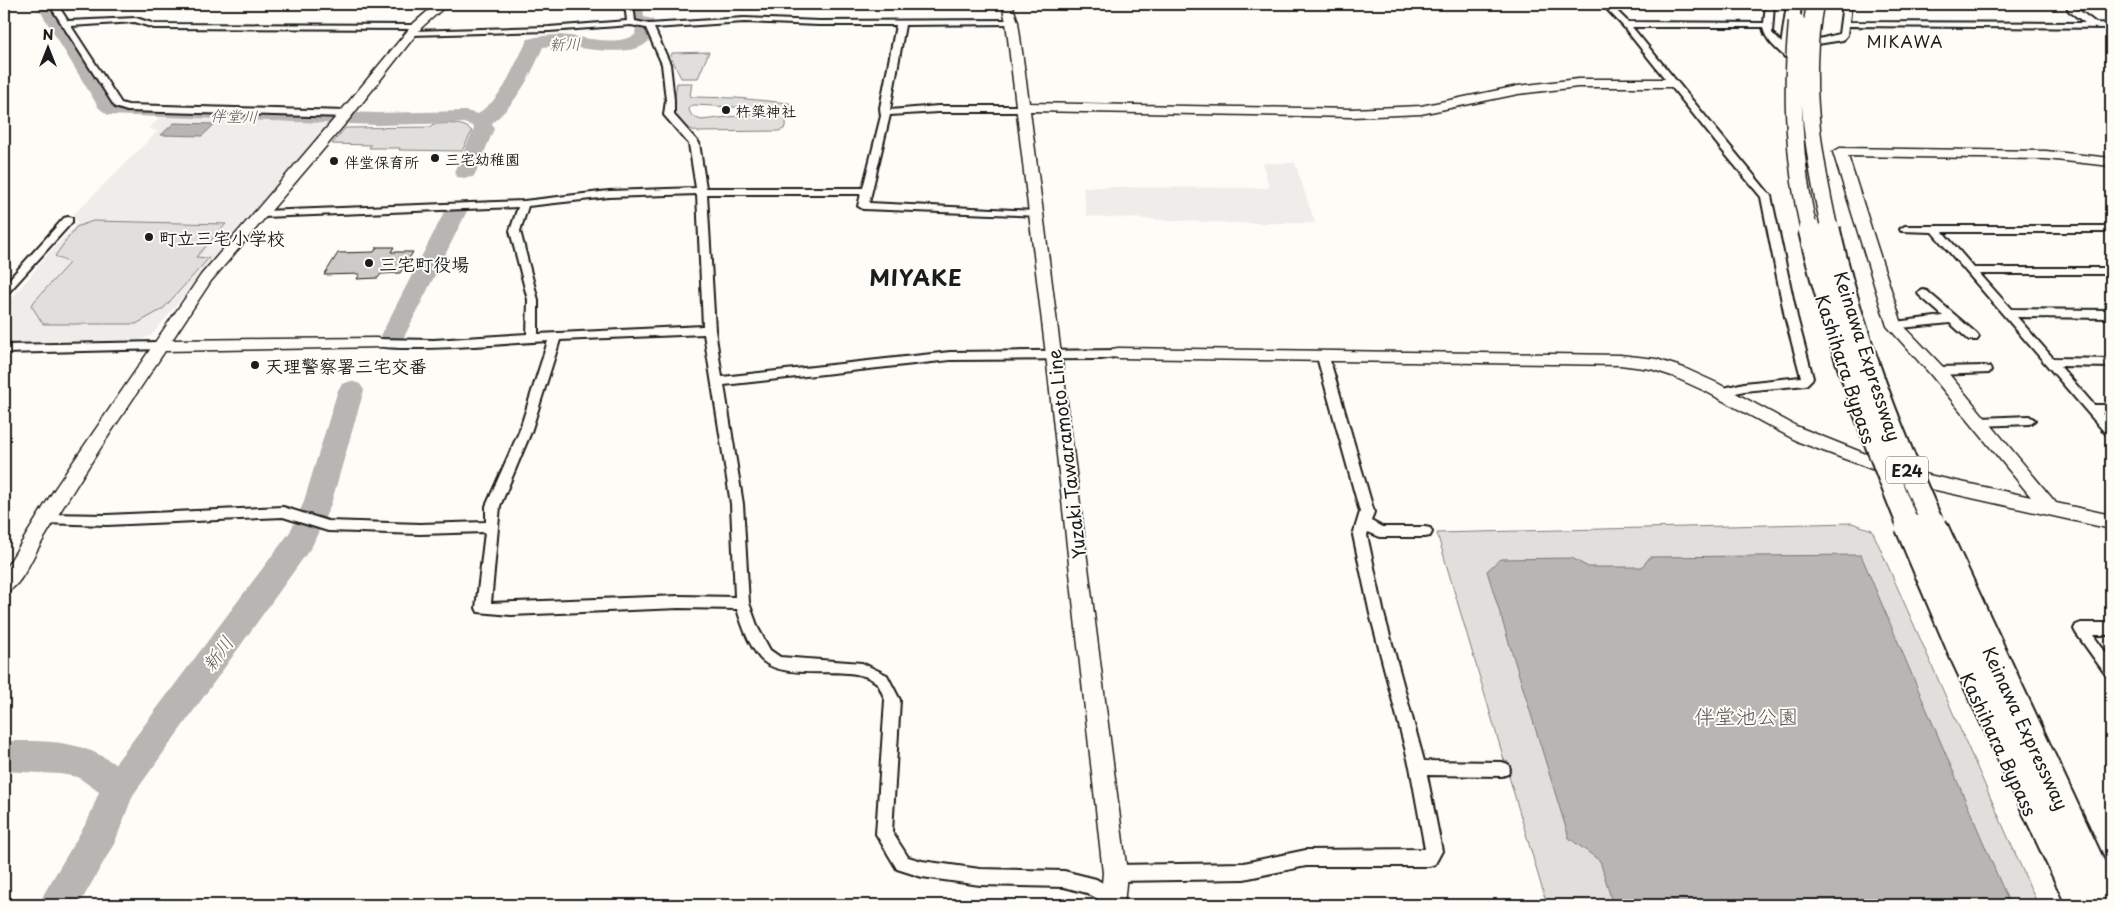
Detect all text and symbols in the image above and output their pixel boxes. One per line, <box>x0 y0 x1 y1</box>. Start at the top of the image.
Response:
north arrow <box>22 22 72 72</box>
text: N <box>42 24 54 45</box>
district label: MIKAWA <box>1866 29 1944 53</box>
water label: 新川 <box>549 31 581 55</box>
place label: 杵築神社 <box>736 99 796 122</box>
water label: 伴堂川 <box>210 102 258 128</box>
marker: 杵築神社 <box>720 104 732 116</box>
place label: 三宅幼稚園 <box>445 147 520 170</box>
place label: 伴堂保育所 <box>344 150 419 173</box>
marker: 三宅幼稚園 <box>429 152 441 164</box>
marker: 伴堂保育所 <box>328 155 340 167</box>
place label: 町立三宅小学校 <box>159 224 285 251</box>
marker: 町立三宅小学校 <box>143 231 155 243</box>
place label: 三宅町役場 <box>379 250 469 277</box>
marker: 三宅町役場 <box>363 257 375 269</box>
district label: MIYAKE <box>869 260 963 293</box>
street label: Keinawa Expressway <box>1828 267 1908 445</box>
street label: Kashihara Bypass <box>1809 291 1883 447</box>
street label: Yuzaki Tawaramoto Line <box>1040 348 1092 560</box>
place label: 天理警察署三宅交番 <box>265 352 427 379</box>
marker: 天理警察署三宅交番 <box>249 359 261 371</box>
road number: E24 <box>1886 456 1928 484</box>
water label: 新川 <box>195 629 239 677</box>
street label: Keinawa Expressway <box>1976 642 2076 814</box>
street label: Kashihara Bypass <box>1954 668 2044 820</box>
park label: 伴堂池公園 <box>1694 699 1799 731</box>

